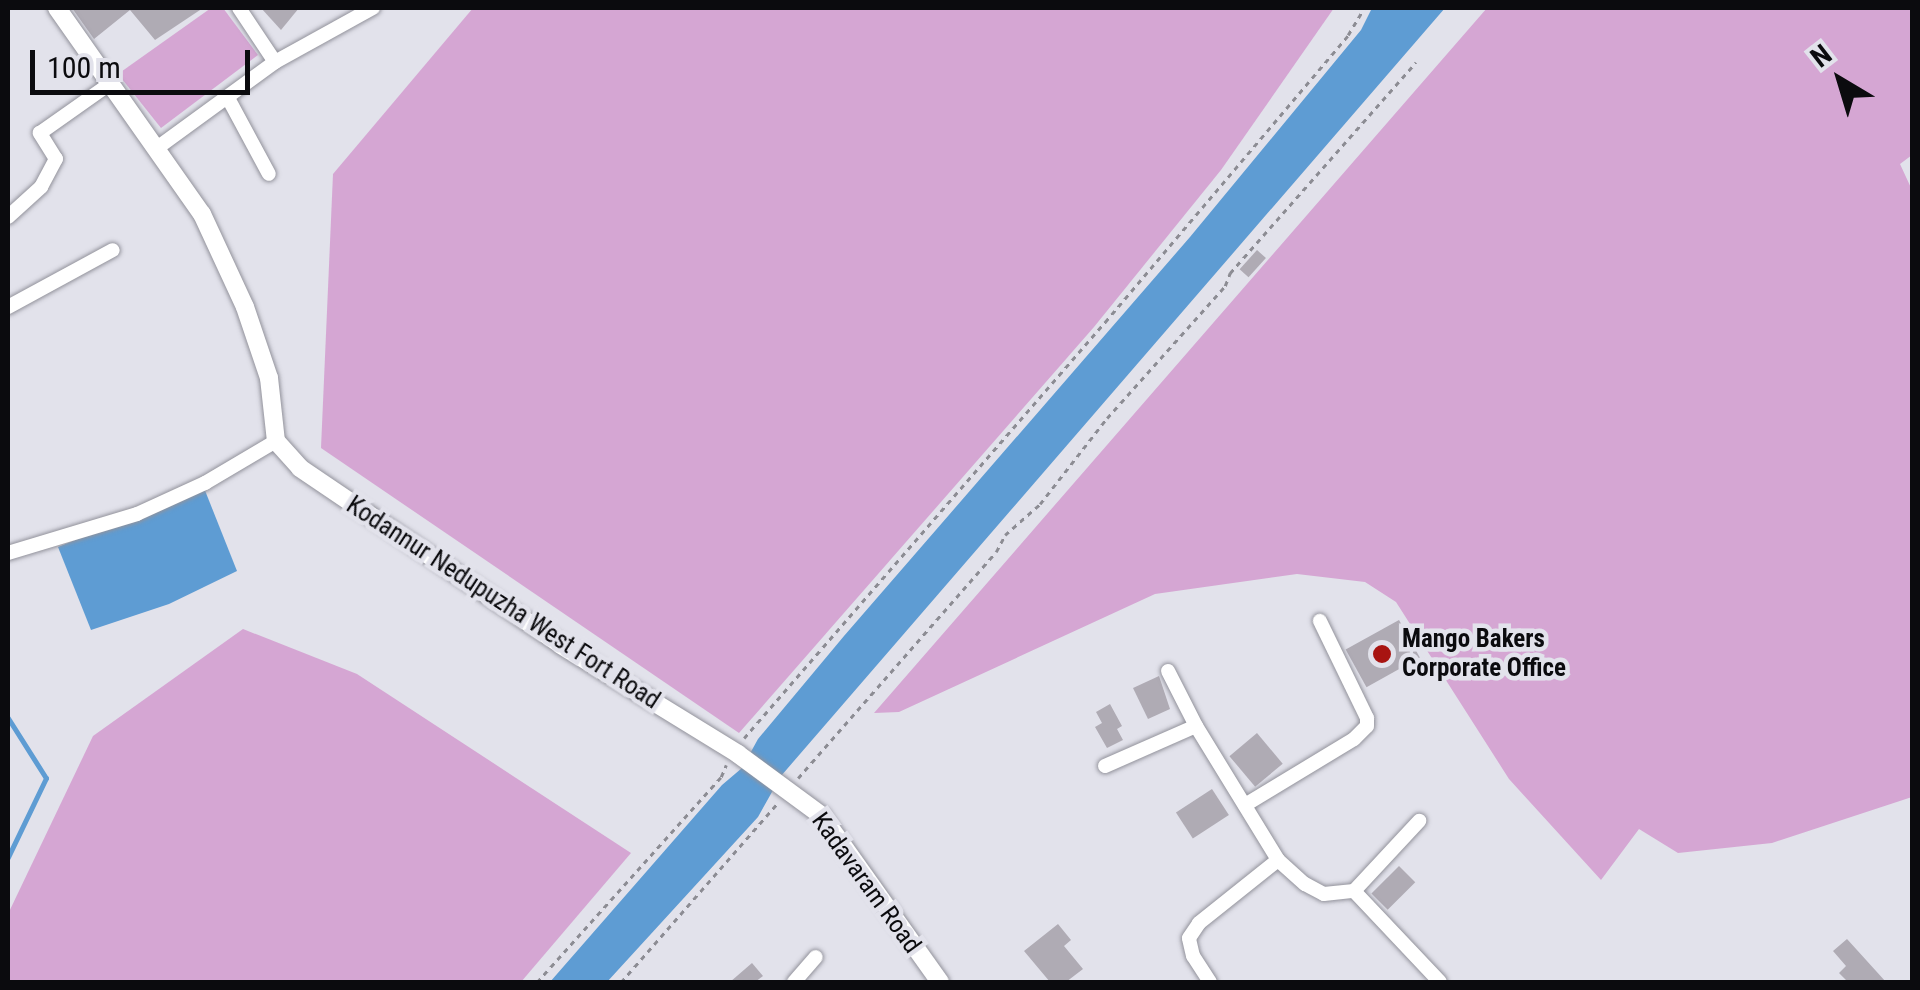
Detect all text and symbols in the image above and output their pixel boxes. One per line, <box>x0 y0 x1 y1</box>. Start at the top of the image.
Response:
scale bar <box>35 30 255 92</box>
north arrow <box>1790 30 1890 130</box>
text: N <box>1804 38 1838 74</box>
text: 100 m <box>47 50 121 85</box>
street label: Kodannur Nedupuzha West Fort Road <box>341 490 665 716</box>
place label: Mango Bakers Corporate Office <box>1402 625 1566 684</box>
marker: Mango Bakers Corporate Office <box>1371 643 1393 665</box>
street label: Kadavaram Road <box>805 807 927 959</box>

